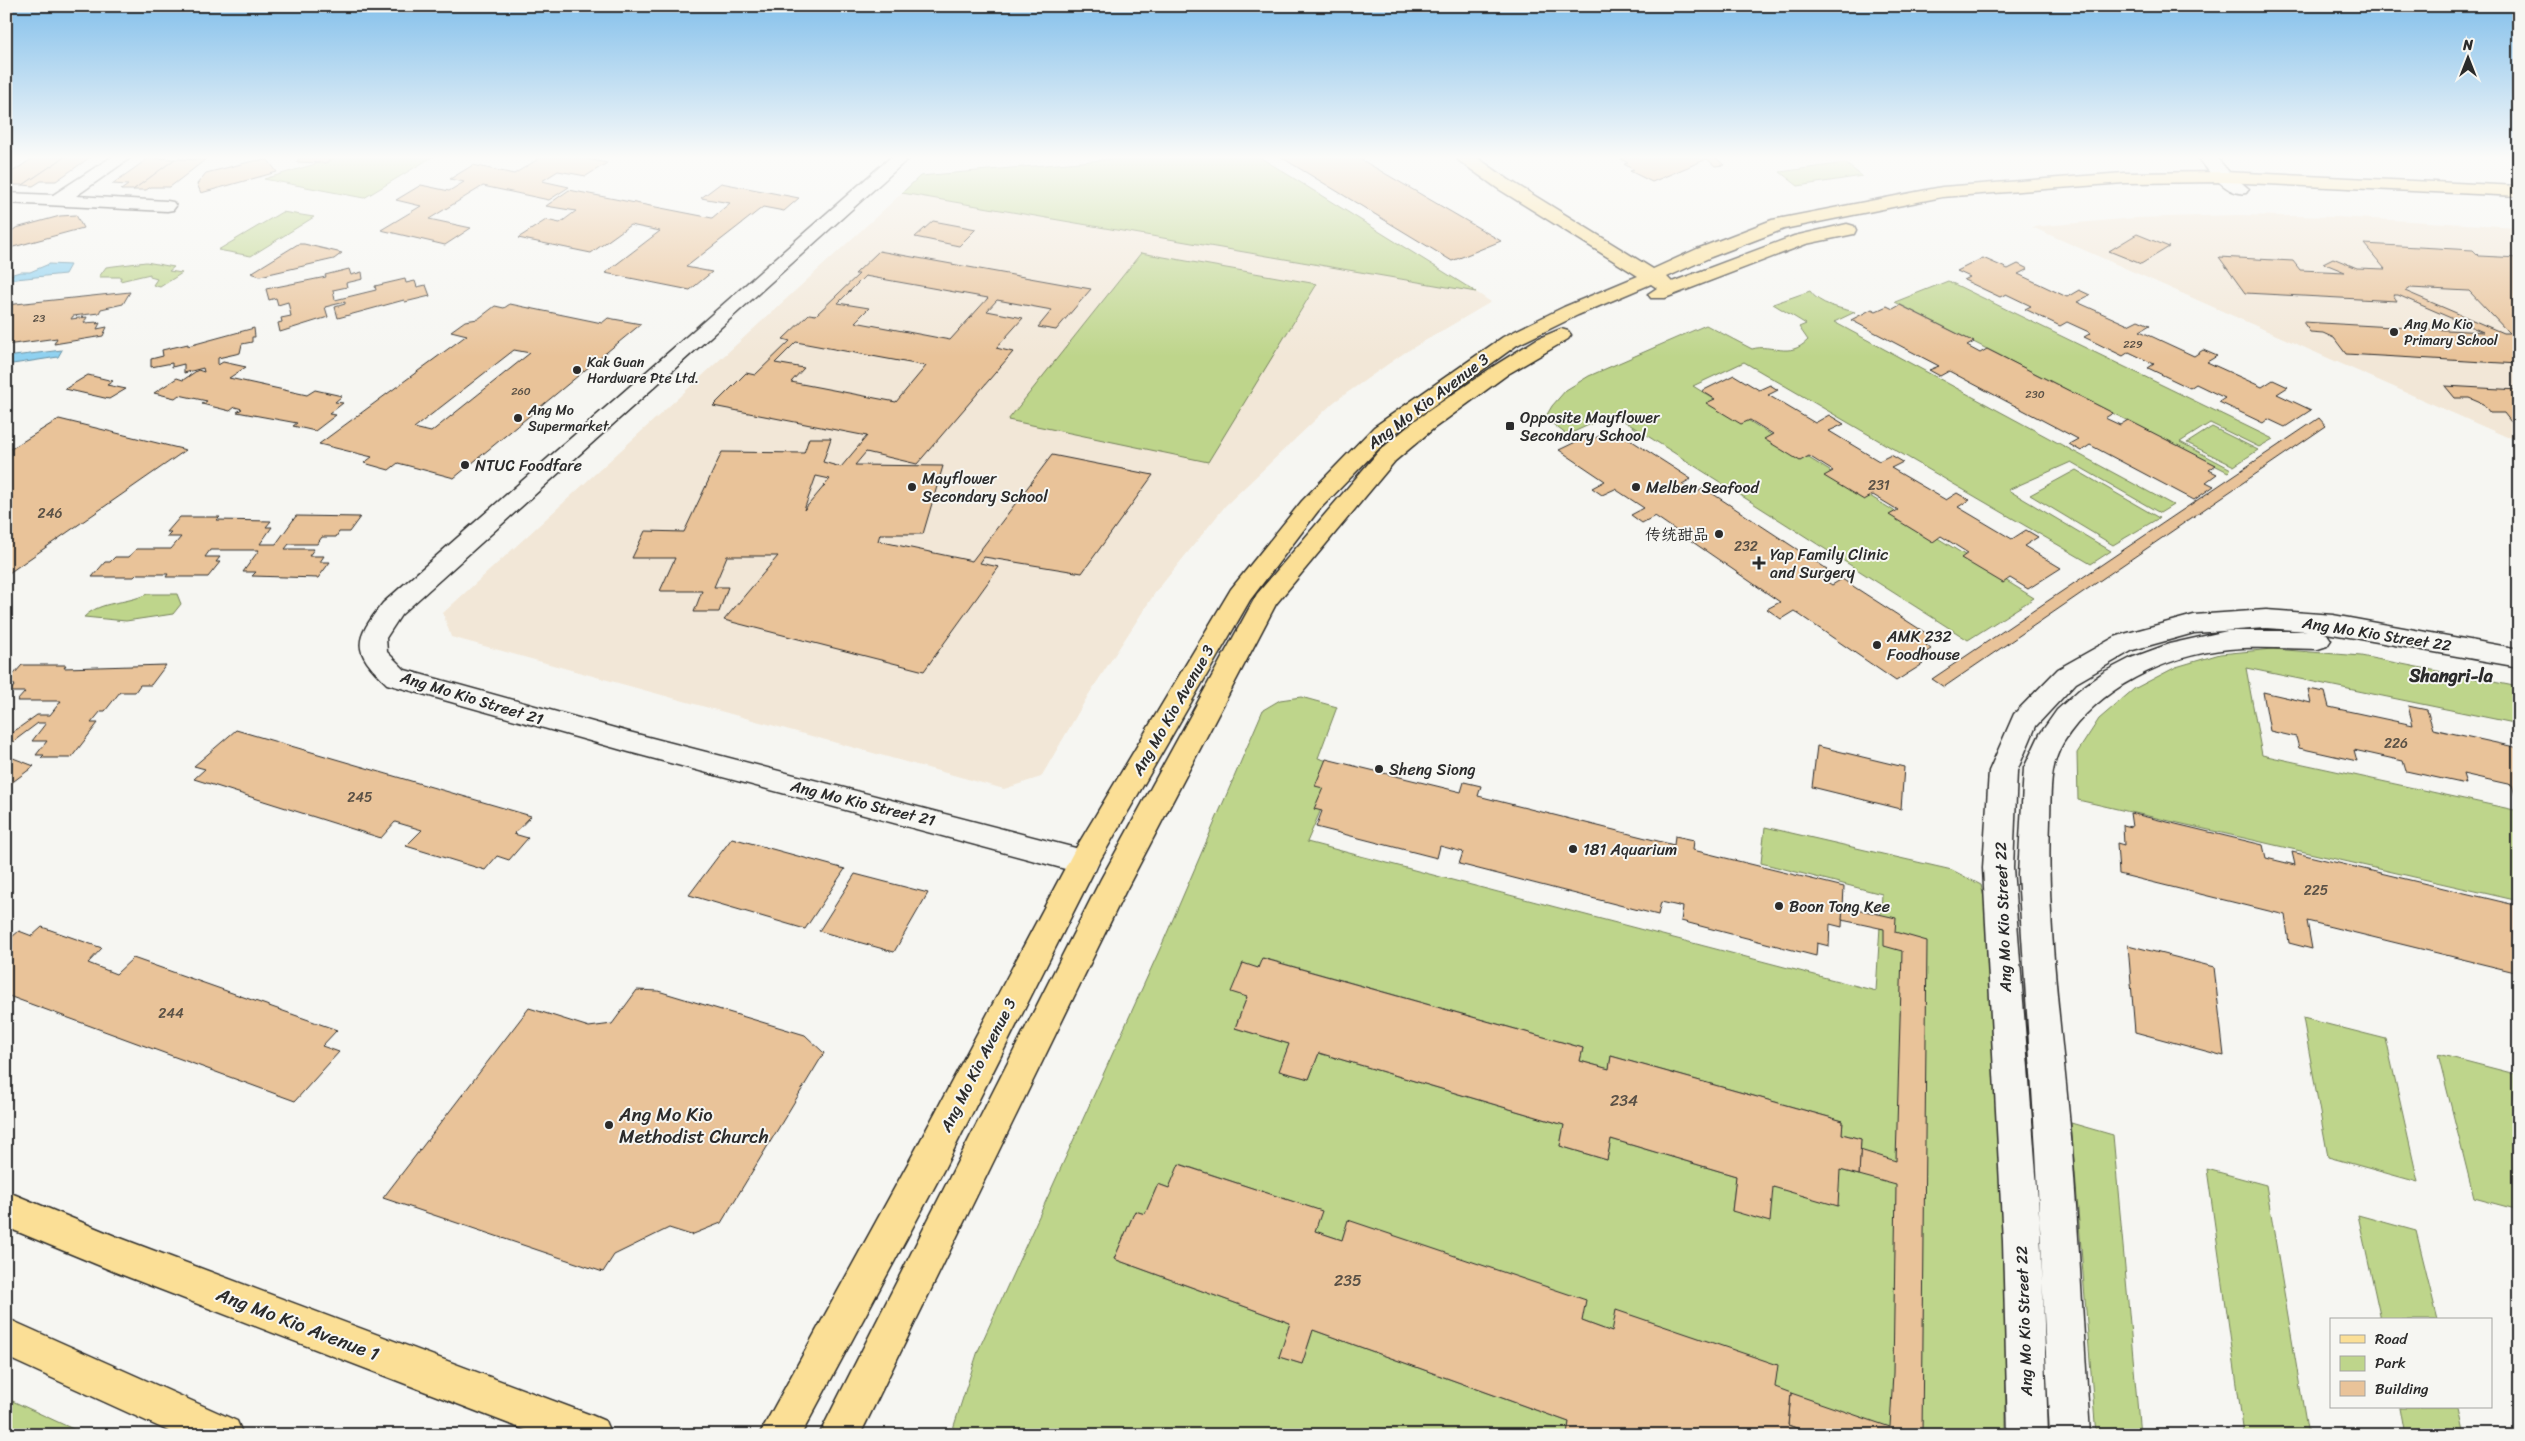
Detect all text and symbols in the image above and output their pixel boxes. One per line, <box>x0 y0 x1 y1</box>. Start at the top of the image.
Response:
north arrow <box>2442 32 2492 82</box>
text: N <box>2462 33 2473 58</box>
house number: 23 <box>33 309 45 328</box>
place label: Ang Mo Kio Primary School <box>2403 312 2499 353</box>
marker: Ang Mo Kio Primary School <box>2388 326 2400 338</box>
house number: 229 <box>2123 335 2143 354</box>
street label: Ang Mo Kio Avenue 3 <box>1360 345 1496 457</box>
place label: Kak Guan Hardware Pte Ltd. <box>587 350 699 391</box>
marker: Kak Guan Hardware Pte Ltd. <box>571 364 583 376</box>
house number: 260 <box>511 382 531 401</box>
house number: 230 <box>2025 385 2045 404</box>
place label: Ang Mo Supermarket <box>527 398 610 439</box>
place label: Opposite Mayflower Secondary School <box>1520 403 1661 450</box>
marker: Ang Mo Supermarket <box>512 412 524 424</box>
marker: Opposite Mayflower Secondary School <box>1504 420 1516 432</box>
place label: NTUC Foodfare <box>475 451 582 480</box>
marker: NTUC Foodfare <box>459 459 471 471</box>
place label: Mayflower Secondary School <box>922 464 1048 511</box>
place label: Melben Seafood <box>1646 473 1760 502</box>
house number: 231 <box>1868 473 1890 498</box>
marker: Mayflower Secondary School <box>906 481 918 493</box>
marker: Melben Seafood <box>1630 481 1642 493</box>
house number: 246 <box>38 501 62 526</box>
place label: 传统甜品 <box>1645 520 1709 549</box>
marker: 传统甜品 <box>1713 528 1725 540</box>
house number: 232 <box>1734 534 1758 559</box>
place label: Yap Family Clinic and Surgery <box>1770 540 1888 587</box>
marker: Yap Family Clinic and Surgery <box>1752 556 1766 570</box>
street label: Ang Mo Kio Street 22 <box>2299 608 2454 660</box>
place label: AMK 232 Foodhouse <box>1886 622 1960 669</box>
street label: Ang Mo Kio Avenue 3 <box>1123 639 1222 782</box>
marker: AMK 232 Foodhouse <box>1871 639 1883 651</box>
district label: Shangri-la <box>2408 660 2494 692</box>
street label: Ang Mo Kio Street 21 <box>396 662 547 734</box>
house number: 226 <box>2384 731 2408 756</box>
place label: Sheng Siong <box>1389 755 1476 784</box>
marker: Sheng Siong <box>1373 763 1385 775</box>
street label: Ang Mo Kio Street 21 <box>787 771 939 835</box>
house number: 245 <box>347 785 373 810</box>
place label: 181 Aquarium <box>1583 835 1677 864</box>
street label: Ang Mo Kio Street 22 <box>1986 841 2020 994</box>
marker: 181 Aquarium <box>1567 843 1579 855</box>
house number: 225 <box>2304 878 2329 903</box>
place label: Boon Tong Kee <box>1789 892 1890 921</box>
marker: Boon Tong Kee <box>1773 900 1785 912</box>
street label: Ang Mo Kio Avenue 3 <box>931 993 1024 1138</box>
house number: 244 <box>158 1001 184 1026</box>
house number: 234 <box>1610 1086 1638 1115</box>
place label: Ang Mo Kio Methodist Church <box>618 1098 769 1153</box>
marker: Ang Mo Kio Methodist Church <box>603 1119 615 1131</box>
street label: Ang Mo Kio Street 22 <box>2007 1245 2041 1398</box>
house number: 235 <box>1334 1266 1362 1295</box>
street label: Ang Mo Kio Avenue 1 <box>211 1277 384 1370</box>
legend <box>2330 1318 2492 1408</box>
text: Road <box>2375 1326 2408 1352</box>
text: Park <box>2375 1350 2406 1376</box>
text: Building <box>2375 1376 2429 1402</box>

